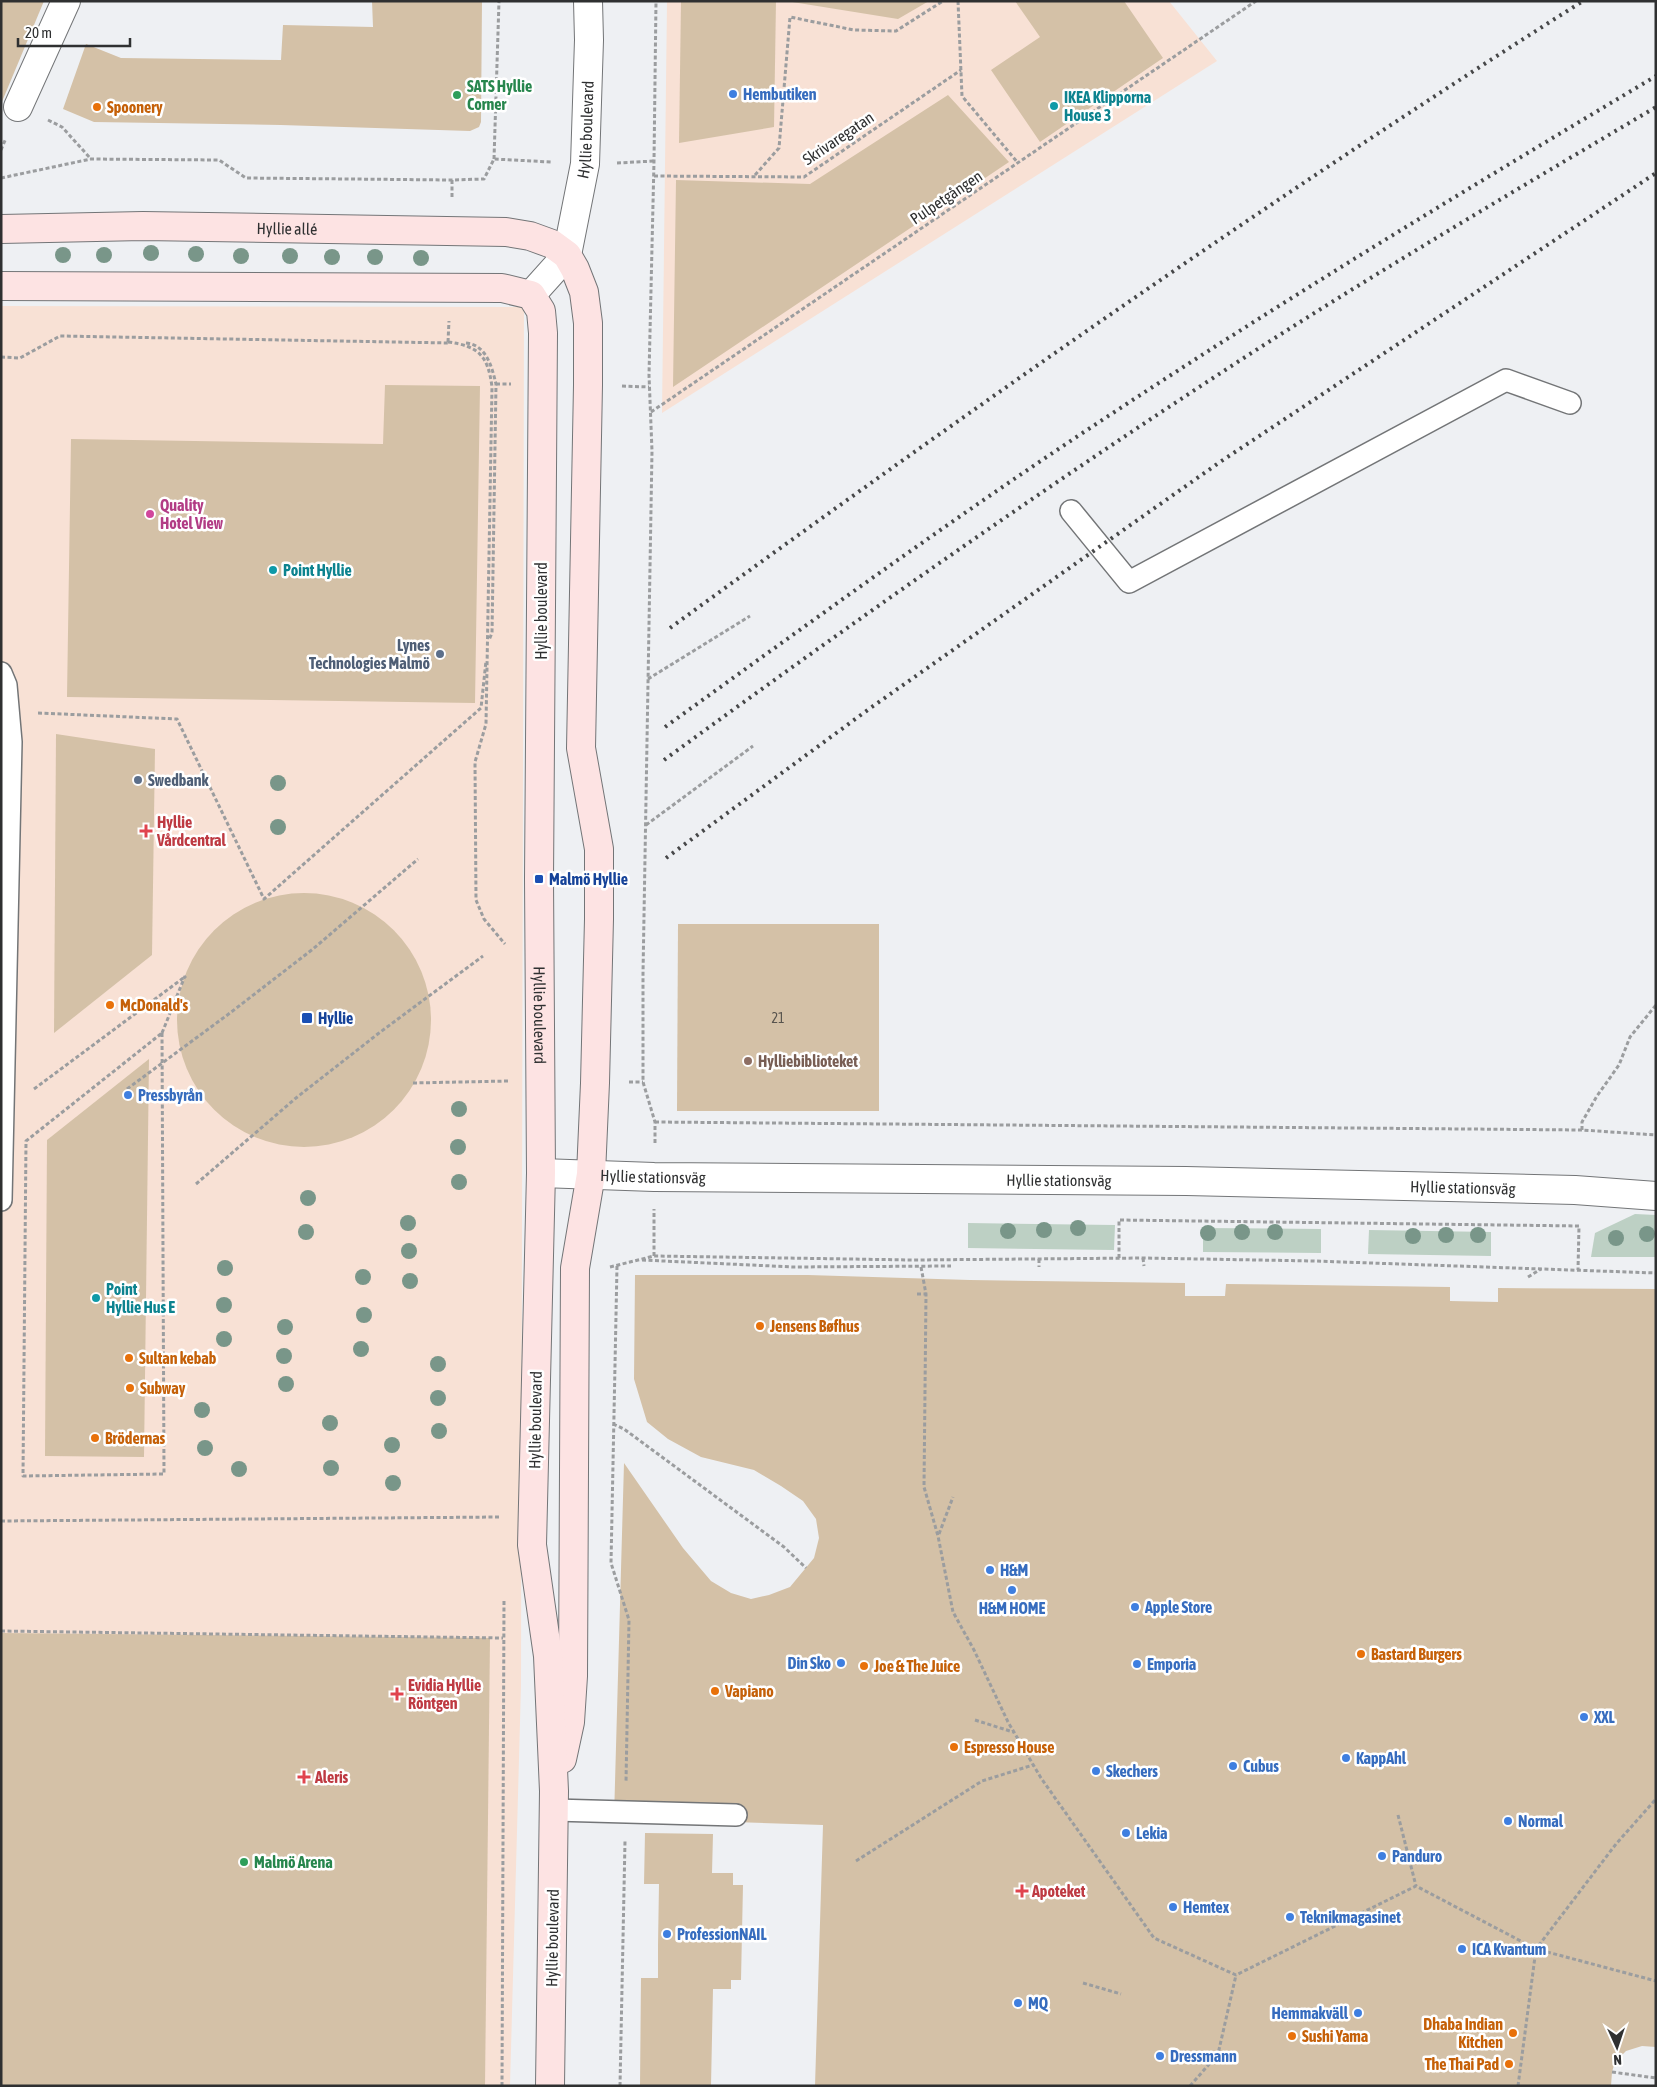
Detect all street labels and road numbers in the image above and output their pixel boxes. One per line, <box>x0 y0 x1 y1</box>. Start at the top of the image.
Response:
street label: Hyllie boulevard <box>573 80 597 180</box>
street label: Skrivaregatan <box>799 108 878 169</box>
street label: Pulpetgången <box>907 166 986 228</box>
street label: Hyllie allé <box>256 219 317 238</box>
street label: Hyllie boulevard <box>532 562 551 660</box>
street label: Hyllie boulevard <box>530 966 549 1064</box>
street label: Hyllie stationsväg <box>600 1166 706 1187</box>
street label: Hyllie stationsväg <box>1006 1171 1112 1190</box>
street label: Hyllie stationsväg <box>1410 1177 1516 1199</box>
street label: Hyllie boulevard <box>525 1371 546 1469</box>
street label: Hyllie boulevard <box>542 1889 563 1987</box>

